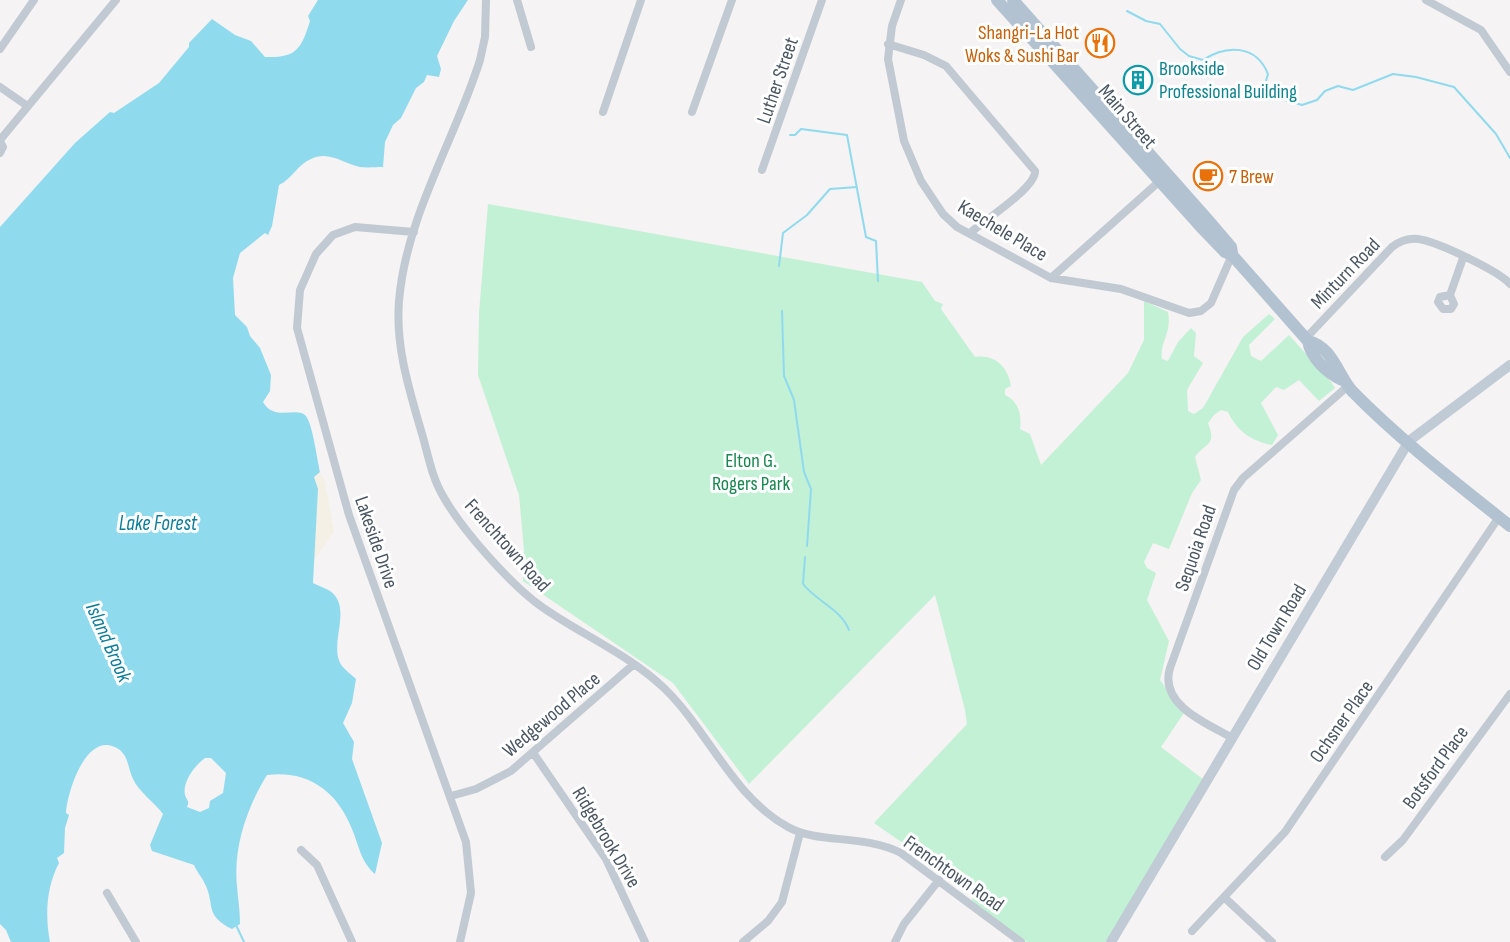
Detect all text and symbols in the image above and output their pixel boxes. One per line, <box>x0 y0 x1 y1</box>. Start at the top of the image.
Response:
place label: Shangri-La Hot Woks & Sushi Bar <box>965 21 1079 68</box>
restaurant icon: Shangri-La Hot Woks & Sushi Bar <box>1084 27 1116 59</box>
street label: Luther Street <box>752 34 804 127</box>
place label: Brookside Professional Building <box>1159 57 1297 104</box>
building icon: Brookside Professional Building <box>1122 64 1154 96</box>
street label: Main Street <box>1093 80 1162 154</box>
cafe icon: 7 Brew <box>1192 160 1224 192</box>
place label: 7 Brew <box>1229 165 1274 189</box>
street label: Kaechele Place <box>953 195 1052 267</box>
street label: Minturn Road <box>1306 233 1385 314</box>
park label: Elton G. Rogers Park <box>712 449 790 496</box>
street label: Lakeside Drive <box>349 493 403 592</box>
street label: Frenchtown Road <box>459 494 555 597</box>
street label: Sequoia Road <box>1170 502 1222 595</box>
water label: Lake Forest <box>119 511 198 536</box>
street label: Old Town Road <box>1242 580 1312 675</box>
water label: Island Brook <box>80 599 138 687</box>
street label: Wedgewood Place <box>498 667 605 763</box>
street label: Ochsner Place <box>1305 676 1379 767</box>
street label: Botsford Place <box>1398 721 1474 814</box>
street label: Ridgebrook Drive <box>567 783 646 892</box>
street label: Frenchtown Road <box>899 831 1008 917</box>

